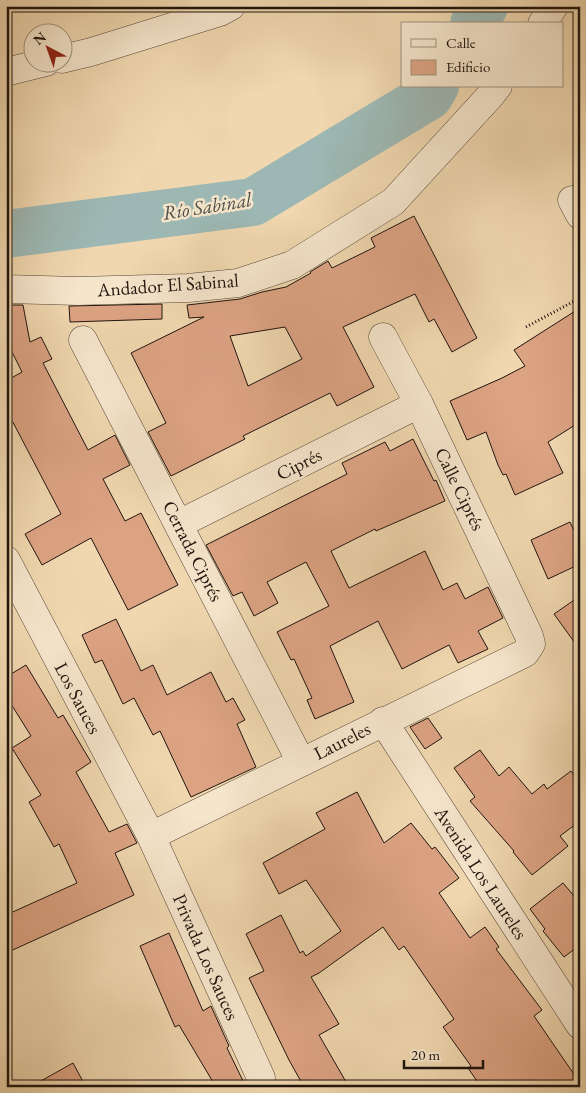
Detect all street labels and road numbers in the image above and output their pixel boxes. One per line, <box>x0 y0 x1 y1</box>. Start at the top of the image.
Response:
street label: Andador El Sabinal <box>95 268 240 302</box>
street label: Ciprés <box>272 442 326 486</box>
street label: Calle Ciprés <box>429 443 491 535</box>
street label: Cerrada Ciprés <box>157 496 229 606</box>
street label: Los Sauces <box>49 658 107 738</box>
street label: Laureles <box>309 716 375 766</box>
street label: Avenida Los Laureles <box>428 801 533 944</box>
street label: Privada Los Sauces <box>167 890 245 1024</box>

